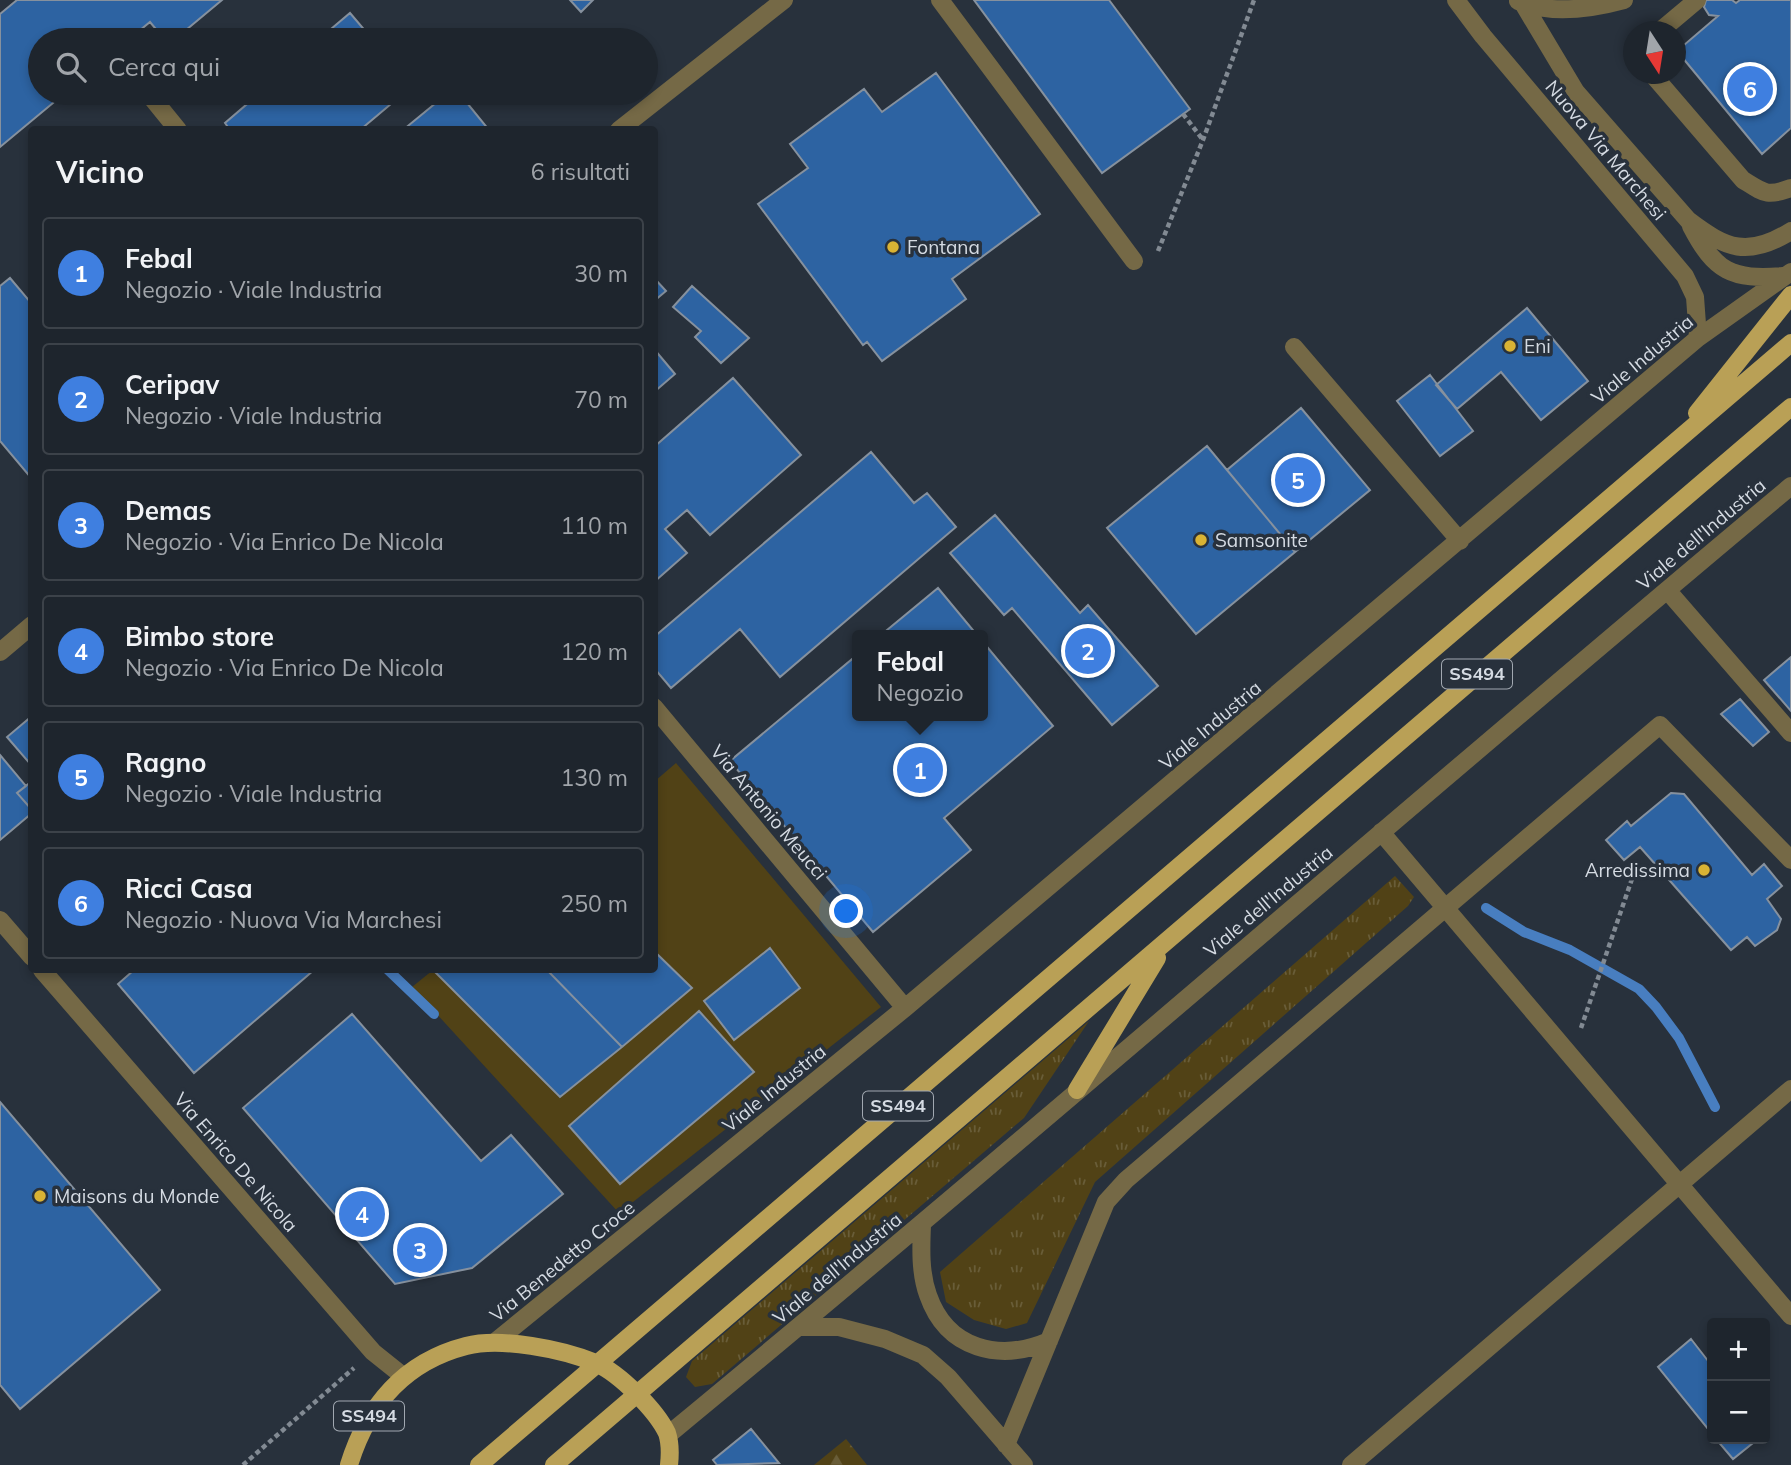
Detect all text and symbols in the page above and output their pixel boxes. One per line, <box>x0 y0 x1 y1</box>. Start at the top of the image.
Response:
north arrow <box>1623 21 1686 84</box>
search box <box>28 28 658 105</box>
icon: search <box>52 48 90 86</box>
text: Cerca qui <box>108 50 220 83</box>
pin: 6 <box>1727 63 1773 115</box>
street label: Nuova Via Marchesi <box>1540 75 1672 225</box>
text: Vicino <box>56 153 144 191</box>
text: 6 risultati <box>531 157 630 186</box>
place label: Fontana <box>907 235 980 259</box>
marker: Fontana <box>885 239 901 255</box>
text: Febal <box>125 242 193 275</box>
text: 1 <box>74 259 88 288</box>
text: 30 m <box>574 259 628 288</box>
text: Negozio · Viale Industria <box>125 275 382 304</box>
street label: Viale Industria <box>1586 309 1698 409</box>
place label: Eni <box>1524 334 1551 358</box>
marker: Eni <box>1502 338 1518 354</box>
text: Ceripav <box>125 368 219 401</box>
text: 2 <box>74 385 88 414</box>
text: 70 m <box>574 385 628 414</box>
text: Negozio · Viale Industria <box>125 401 382 430</box>
pin: 5 <box>1275 454 1321 506</box>
street label: Viale dell'Industria <box>1632 473 1770 595</box>
text: Demas <box>125 494 212 527</box>
text: 3 <box>74 511 88 540</box>
text: 110 m <box>560 511 628 540</box>
text: Negozio · Via Enrico De Nicola <box>125 527 444 556</box>
place label: Samsonite <box>1215 528 1308 552</box>
marker: Samsonite <box>1193 532 1209 548</box>
text: Bimbo store <box>125 620 274 653</box>
pin: 2 <box>1065 625 1111 677</box>
popup <box>852 630 988 721</box>
text: 4 <box>74 637 88 666</box>
text: 120 m <box>560 637 628 666</box>
text: Febal <box>876 645 944 678</box>
text: Negozio · Via Enrico De Nicola <box>125 653 444 682</box>
road number: SS494 <box>1442 660 1512 688</box>
street label: Viale Industria <box>1154 675 1266 775</box>
text: Negozio <box>876 678 964 707</box>
street label: Via Antonio Meucci <box>706 740 832 884</box>
pin: 1 <box>897 744 943 796</box>
text: Ragno <box>125 746 206 779</box>
text: 5 <box>74 763 88 792</box>
text: 130 m <box>560 763 628 792</box>
text: Negozio · Viale Industria <box>125 779 382 808</box>
street label: Viale dell'Industria <box>1199 840 1337 962</box>
place label: Arredissima <box>1585 858 1690 882</box>
marker: Arredissima <box>1696 862 1712 878</box>
text: Ricci Casa <box>125 872 253 905</box>
text: 6 <box>74 889 88 918</box>
text: 250 m <box>560 889 628 918</box>
your location <box>829 894 863 928</box>
text: Negozio · Nuova Via Marchesi <box>125 905 442 934</box>
street label: Viale Industria <box>717 1039 831 1137</box>
street label: Via Enrico De Nicola <box>169 1087 303 1237</box>
road number: SS494 <box>863 1092 933 1120</box>
place label: Maisons du Monde <box>54 1184 219 1208</box>
marker: Maisons du Monde <box>32 1188 48 1204</box>
pin: 4 <box>339 1188 385 1240</box>
street label: Via Benedetto Croce <box>485 1195 639 1327</box>
street label: Viale dell'Industria <box>768 1207 906 1329</box>
pin: 3 <box>397 1224 443 1276</box>
map controls <box>1707 1318 1770 1444</box>
button: + <box>1707 1318 1770 1381</box>
button: − <box>1707 1381 1770 1444</box>
road number: SS494 <box>334 1401 404 1430</box>

